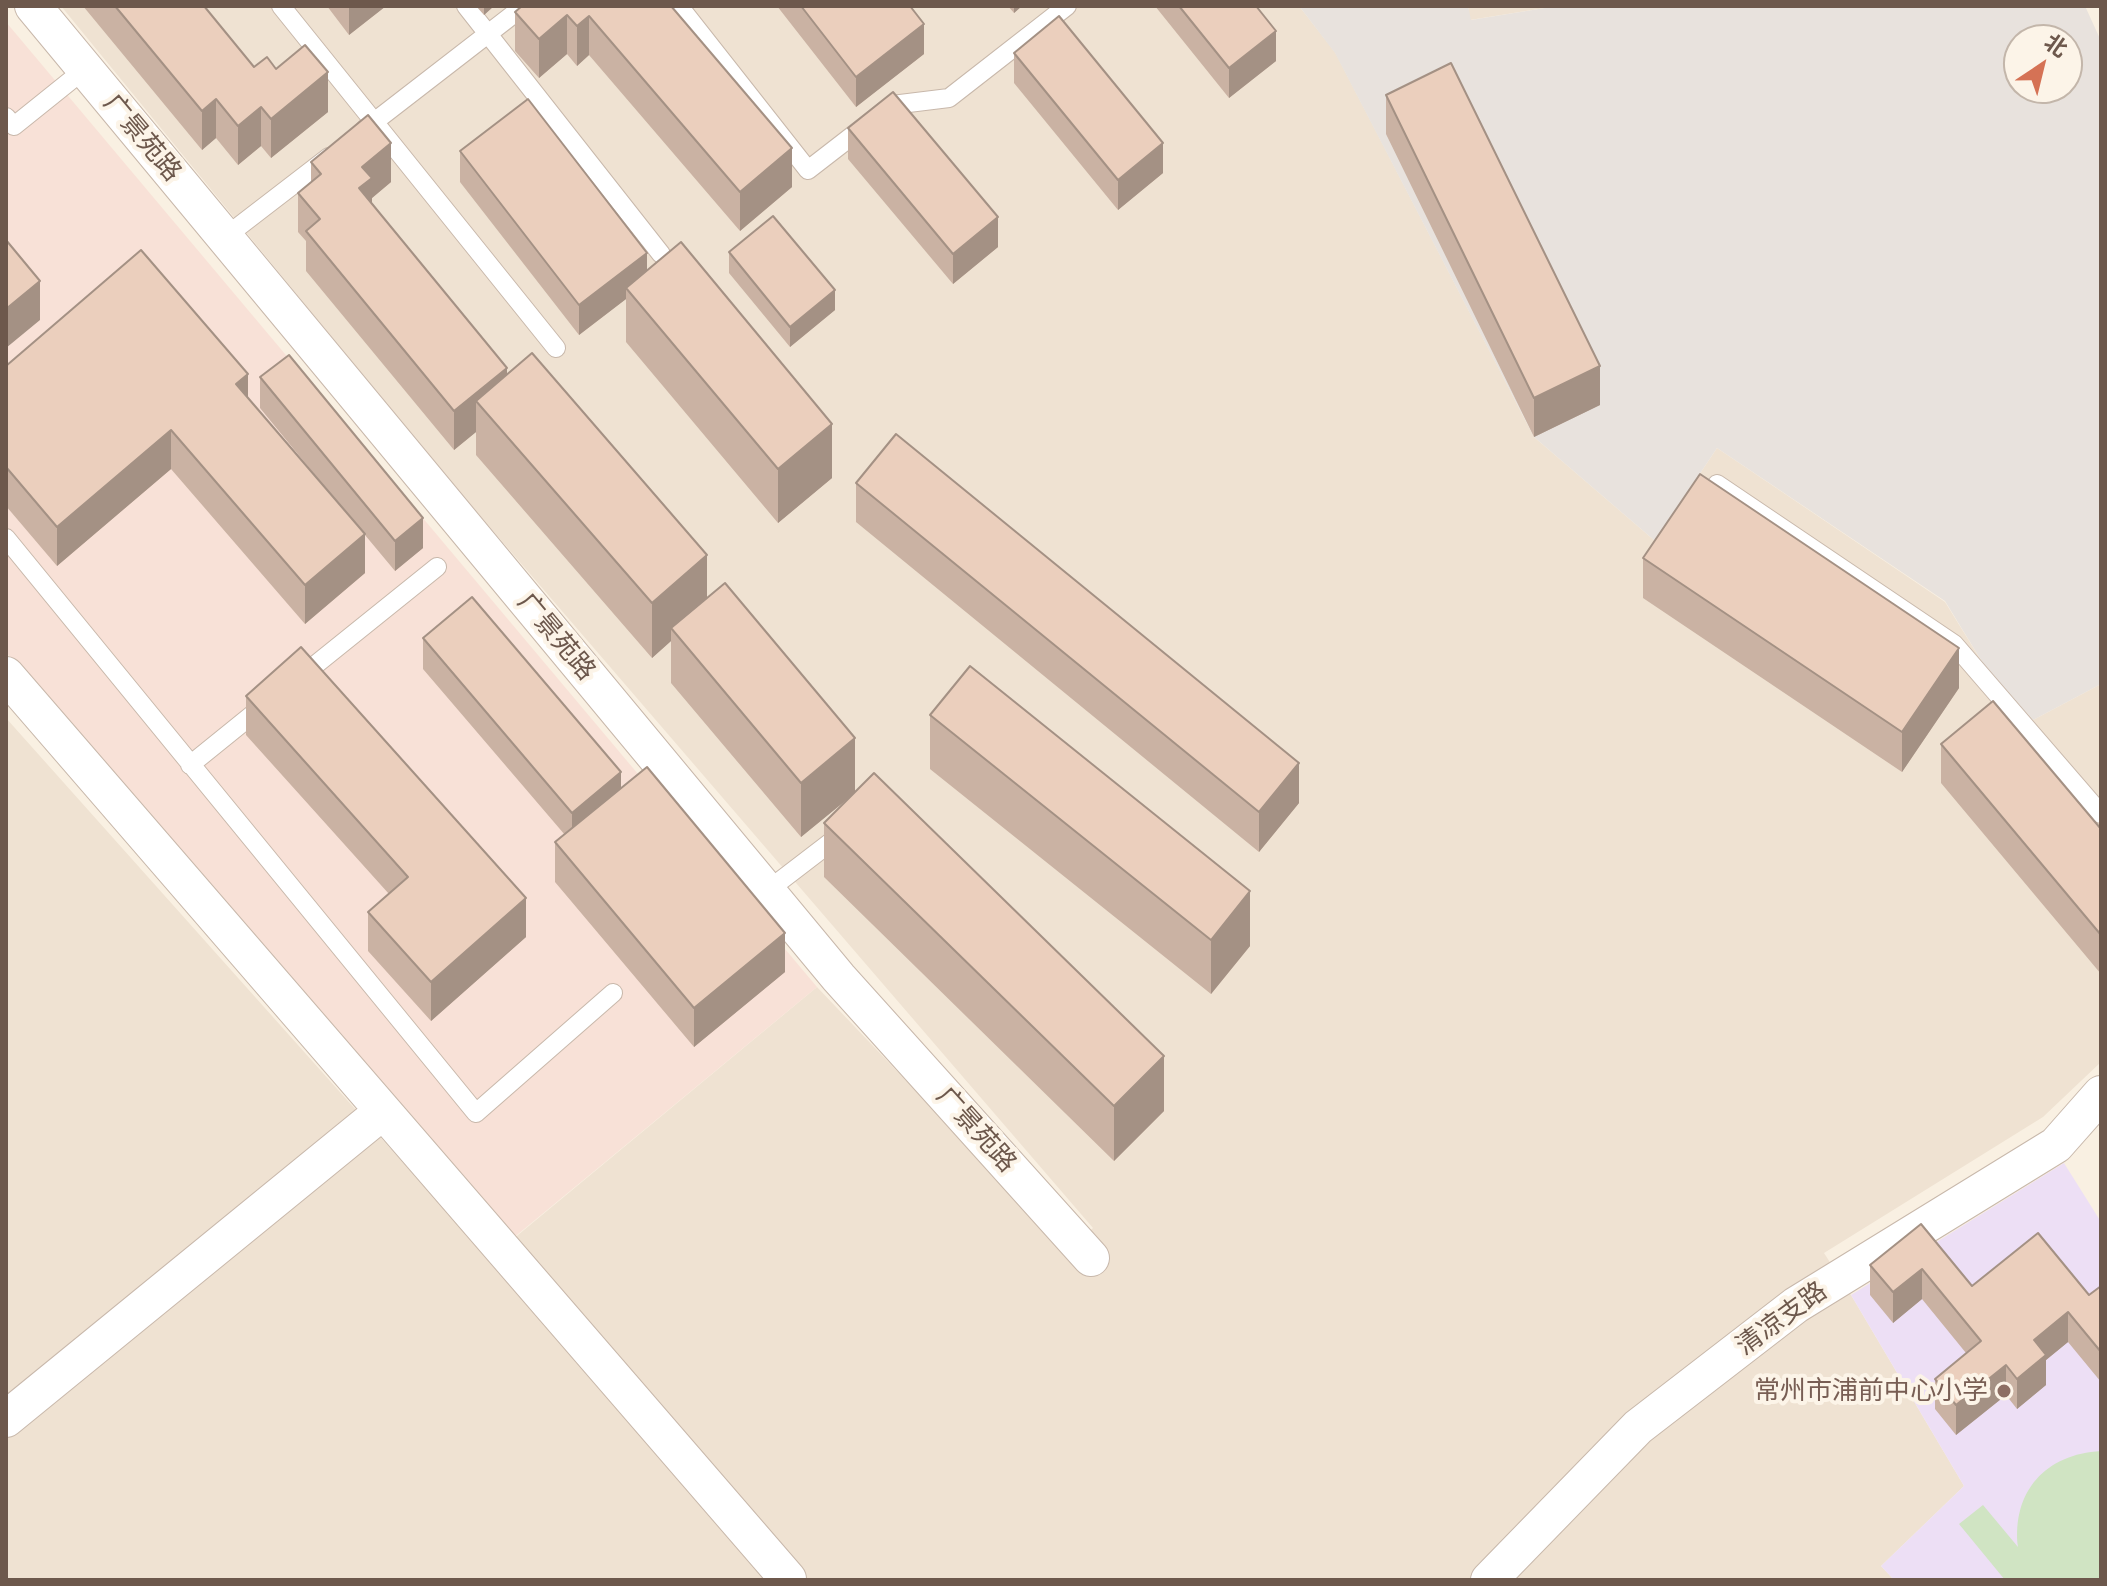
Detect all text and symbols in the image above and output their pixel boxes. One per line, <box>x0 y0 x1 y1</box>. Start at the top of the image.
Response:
north arrow <box>2003 24 2083 104</box>
text: 北 <box>2039 28 2073 63</box>
street label: 广景苑路 <box>97 88 187 188</box>
street label: 广景苑路 <box>511 587 601 687</box>
street label: 广景苑路 <box>930 1081 1022 1179</box>
street label: 清凉支路 <box>1731 1276 1833 1362</box>
place label: 常州市浦前中心小学 <box>1754 1375 1988 1407</box>
marker: 常州市浦前中心小学 <box>1995 1382 2013 1400</box>

